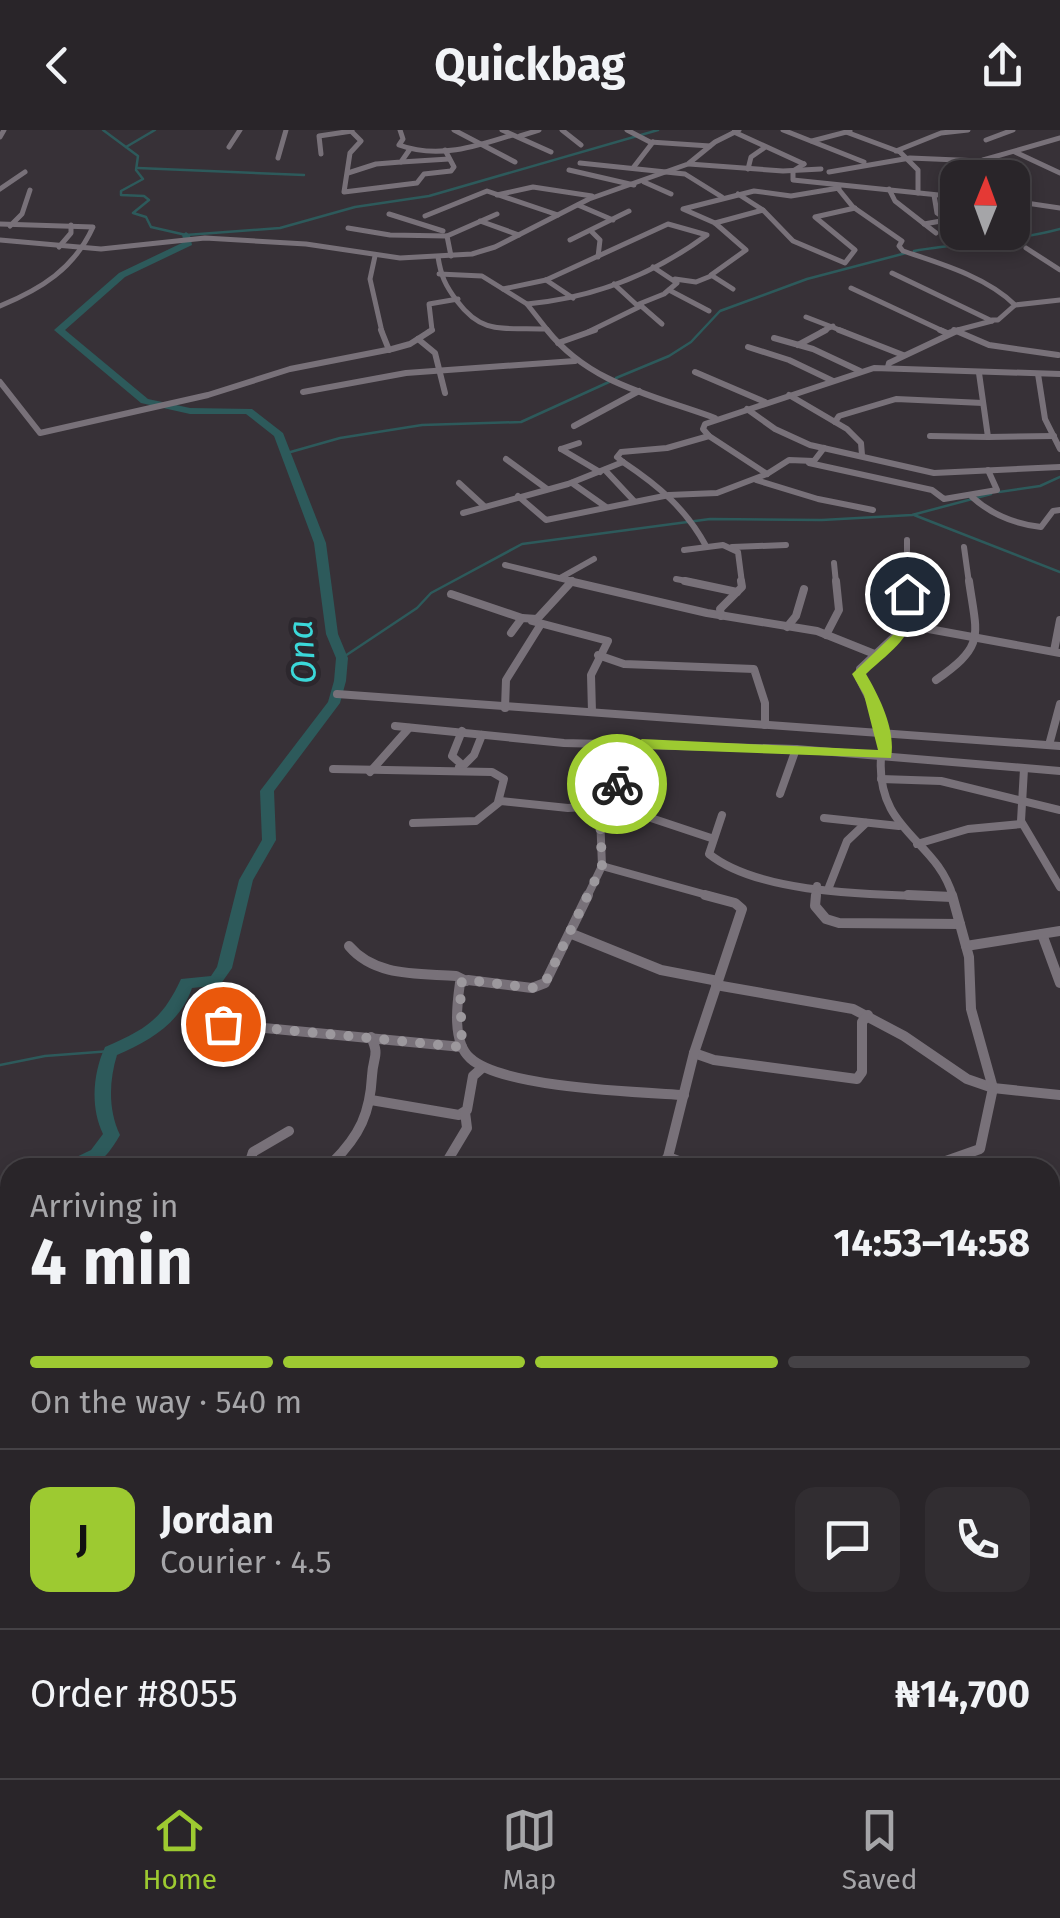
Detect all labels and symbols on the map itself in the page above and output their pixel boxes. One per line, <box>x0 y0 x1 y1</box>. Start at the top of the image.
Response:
north arrow <box>940 160 1030 250</box>
pin <box>865 552 950 637</box>
water label: Ona <box>279 618 325 686</box>
courier <box>567 734 667 834</box>
pin <box>181 982 266 1067</box>

